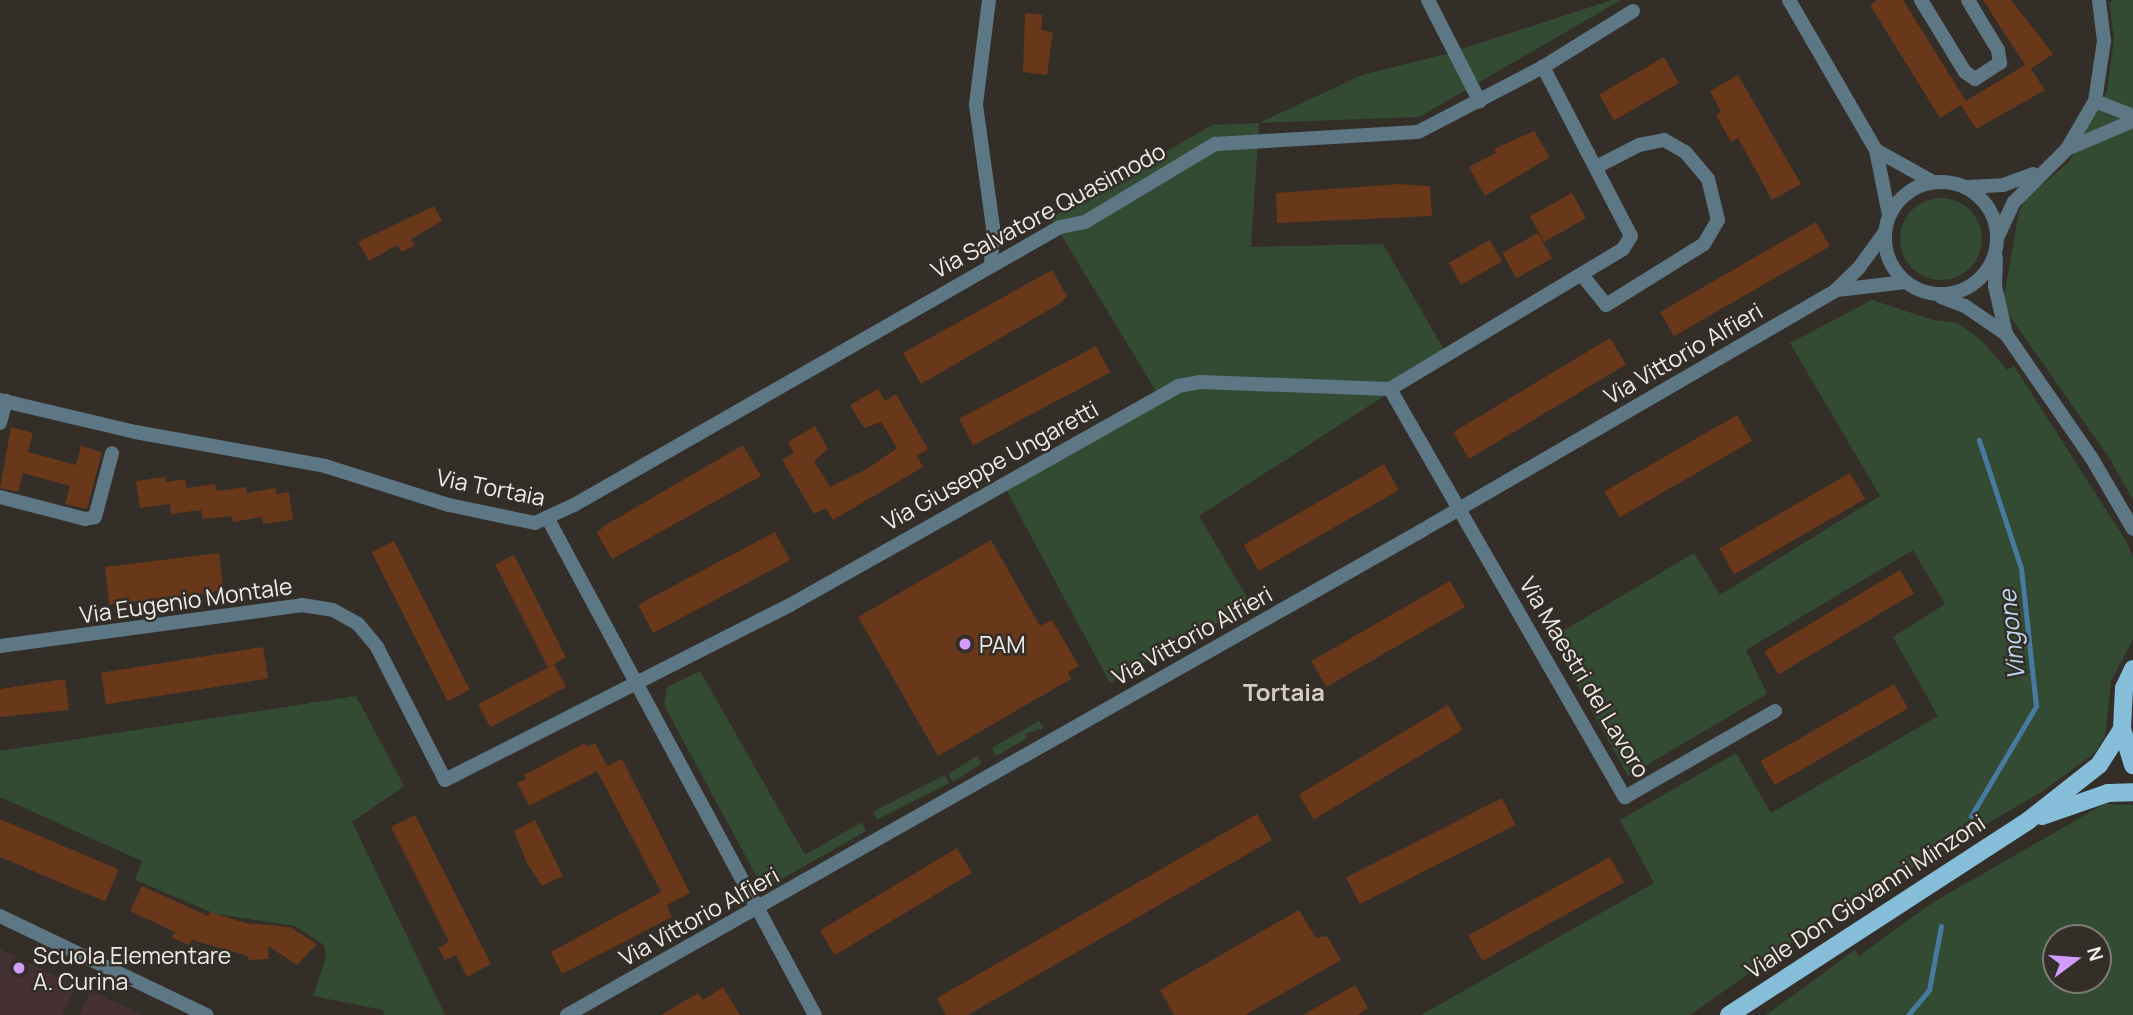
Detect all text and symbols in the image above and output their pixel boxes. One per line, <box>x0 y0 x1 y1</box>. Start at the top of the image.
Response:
street label: Via Salvatore Quasimodo <box>926 136 1170 284</box>
street label: Via Vittorio Alfieri <box>1599 296 1767 410</box>
street label: Via Giuseppe Ungaretti <box>877 394 1103 536</box>
street label: Via Tortaia <box>434 463 548 511</box>
street label: Via Eugenio Montale <box>78 571 294 629</box>
street label: Via Maestri del Lavoro <box>1514 572 1656 782</box>
street label: Via Vittorio Alfieri <box>1107 580 1277 690</box>
water label: Vingone <box>1992 589 2030 681</box>
place label: PAM <box>979 630 1026 658</box>
marker: PAM <box>957 636 973 652</box>
district label: Tortaia <box>1243 678 1325 706</box>
street label: Viale Don Giovanni Minzoni <box>1740 808 1990 984</box>
street label: Via Vittorio Alfieri <box>614 861 784 971</box>
north arrow <box>2042 924 2112 994</box>
place label: Scuola Elementare A. Curina <box>33 941 231 995</box>
text: N <box>2081 944 2110 964</box>
marker: Scuola Elementare A. Curina <box>11 960 27 976</box>

